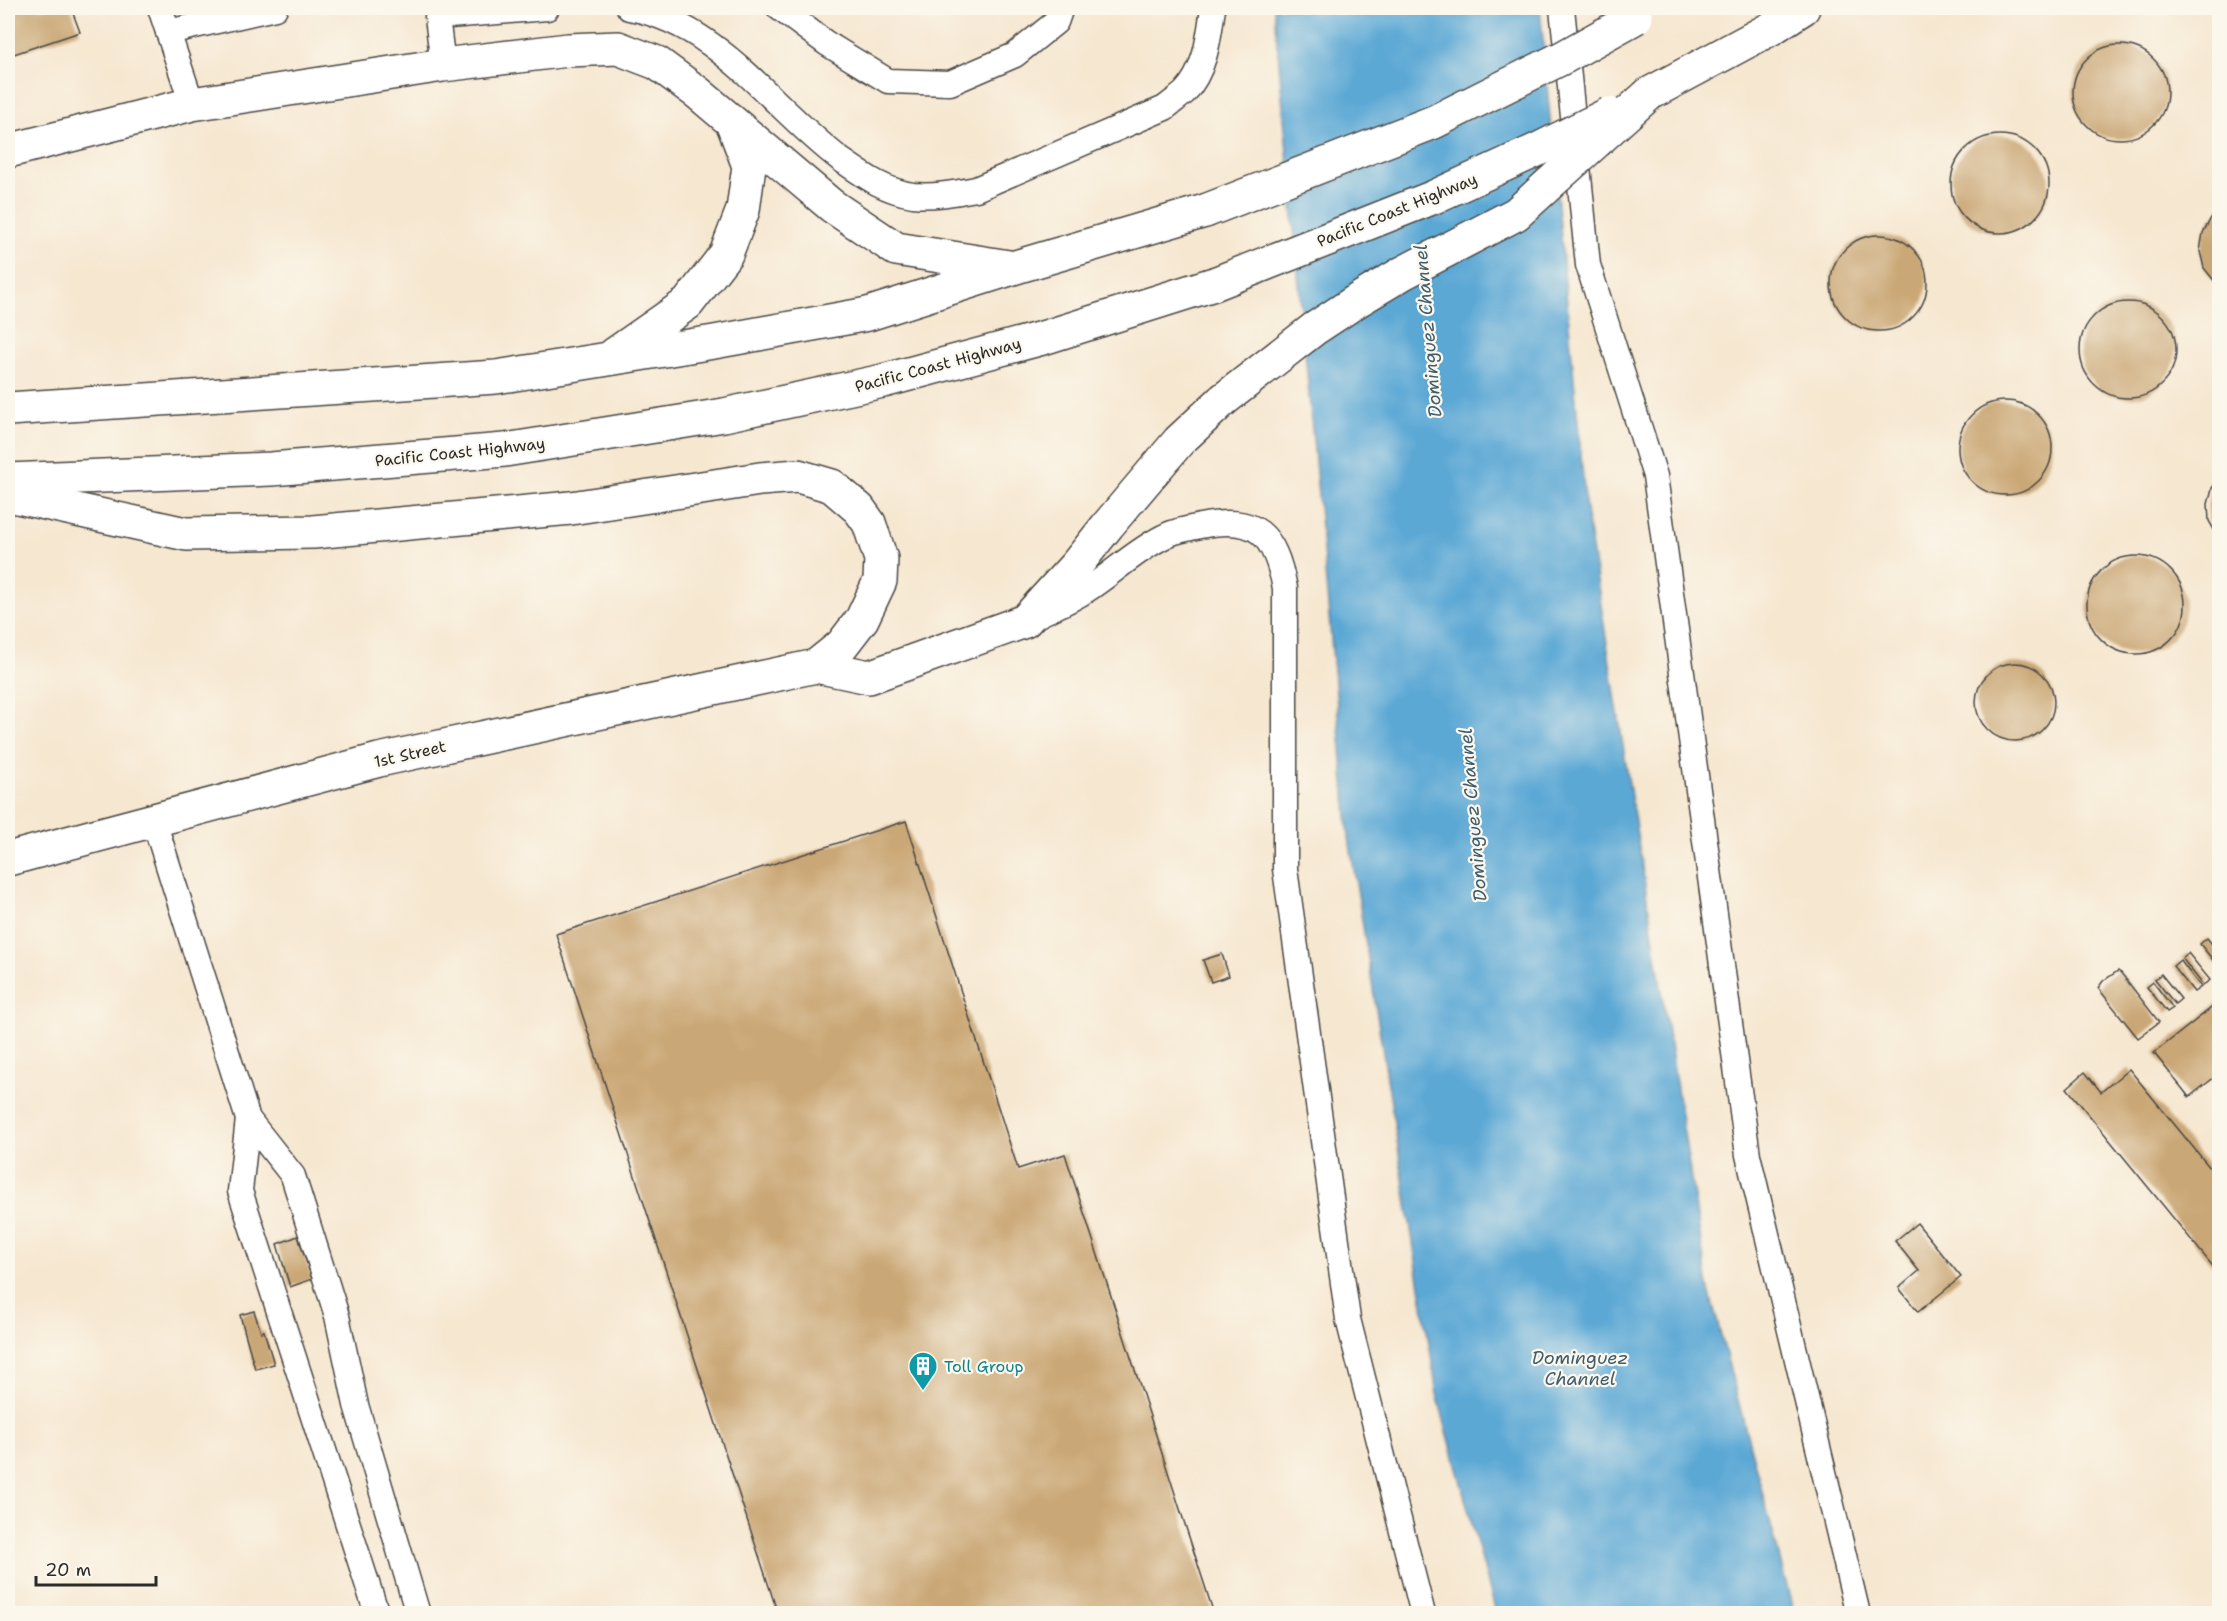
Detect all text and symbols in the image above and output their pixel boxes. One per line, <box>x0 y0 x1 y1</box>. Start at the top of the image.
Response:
street label: Pacific Coast Highway <box>1314 168 1480 252</box>
water label: Dominguez Channel <box>1408 243 1448 419</box>
street label: Pacific Coast Highway <box>853 333 1023 397</box>
street label: Pacific Coast Highway <box>374 433 546 471</box>
water label: Dominguez Channel <box>1453 727 1493 903</box>
street label: 1st Street <box>372 736 448 772</box>
water label: Dominguez Channel <box>1532 1346 1628 1391</box>
building icon: Toll Group <box>907 1350 939 1392</box>
place label: Toll Group <box>944 1356 1023 1377</box>
scale bar <box>36 1549 156 1587</box>
text: 20 m <box>45 1558 91 1582</box>

